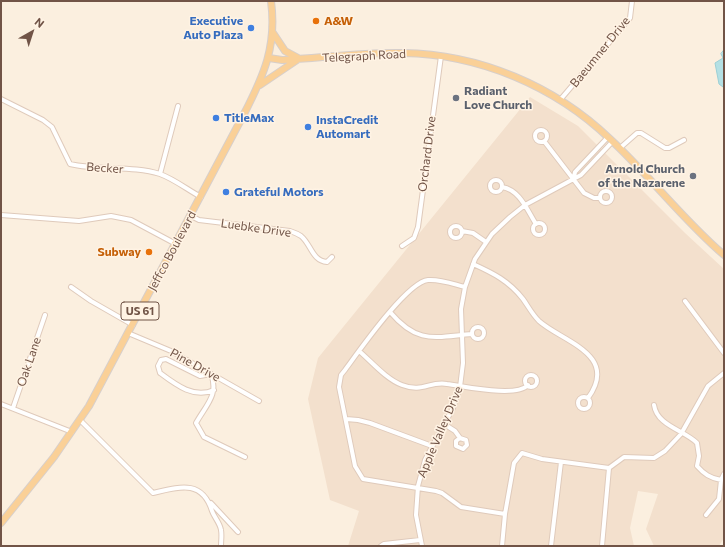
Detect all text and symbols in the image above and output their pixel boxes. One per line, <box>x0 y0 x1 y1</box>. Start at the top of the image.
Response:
north arrow <box>12 12 52 52</box>
place label: Executive Auto Plaza <box>183 14 243 42</box>
place label: A&W <box>324 14 353 28</box>
street label: Baeumner Drive <box>567 14 633 90</box>
text: N <box>33 15 47 30</box>
marker: A&W <box>311 16 321 26</box>
marker: Executive Auto Plaza <box>246 23 256 33</box>
street label: Telegraph Road <box>322 47 406 65</box>
place label: Radiant Love Church <box>464 84 532 112</box>
marker: Radiant Love Church <box>451 93 461 103</box>
place label: TitleMax <box>224 111 274 125</box>
marker: TitleMax <box>211 113 221 123</box>
place label: InstaCredit Automart <box>316 113 378 141</box>
street label: Orchard Drive <box>415 115 439 193</box>
marker: InstaCredit Automart <box>303 122 313 132</box>
street label: Becker <box>86 160 124 176</box>
place label: Arnold Church of the Nazarene <box>598 162 685 190</box>
marker: Arnold Church of the Nazarene <box>688 171 698 181</box>
place label: Grateful Motors <box>234 185 324 199</box>
marker: Grateful Motors <box>221 187 231 197</box>
street label: Jeffco Boulevard <box>145 208 199 294</box>
street label: Luebke Drive <box>220 216 292 240</box>
place label: Subway <box>97 245 141 259</box>
marker: Subway <box>144 247 154 257</box>
road number: US 61 <box>121 302 159 320</box>
street label: Oak Lane <box>14 335 44 389</box>
street label: Pine Drive <box>167 345 223 385</box>
street label: Apple Valley Drive <box>414 384 466 480</box>

